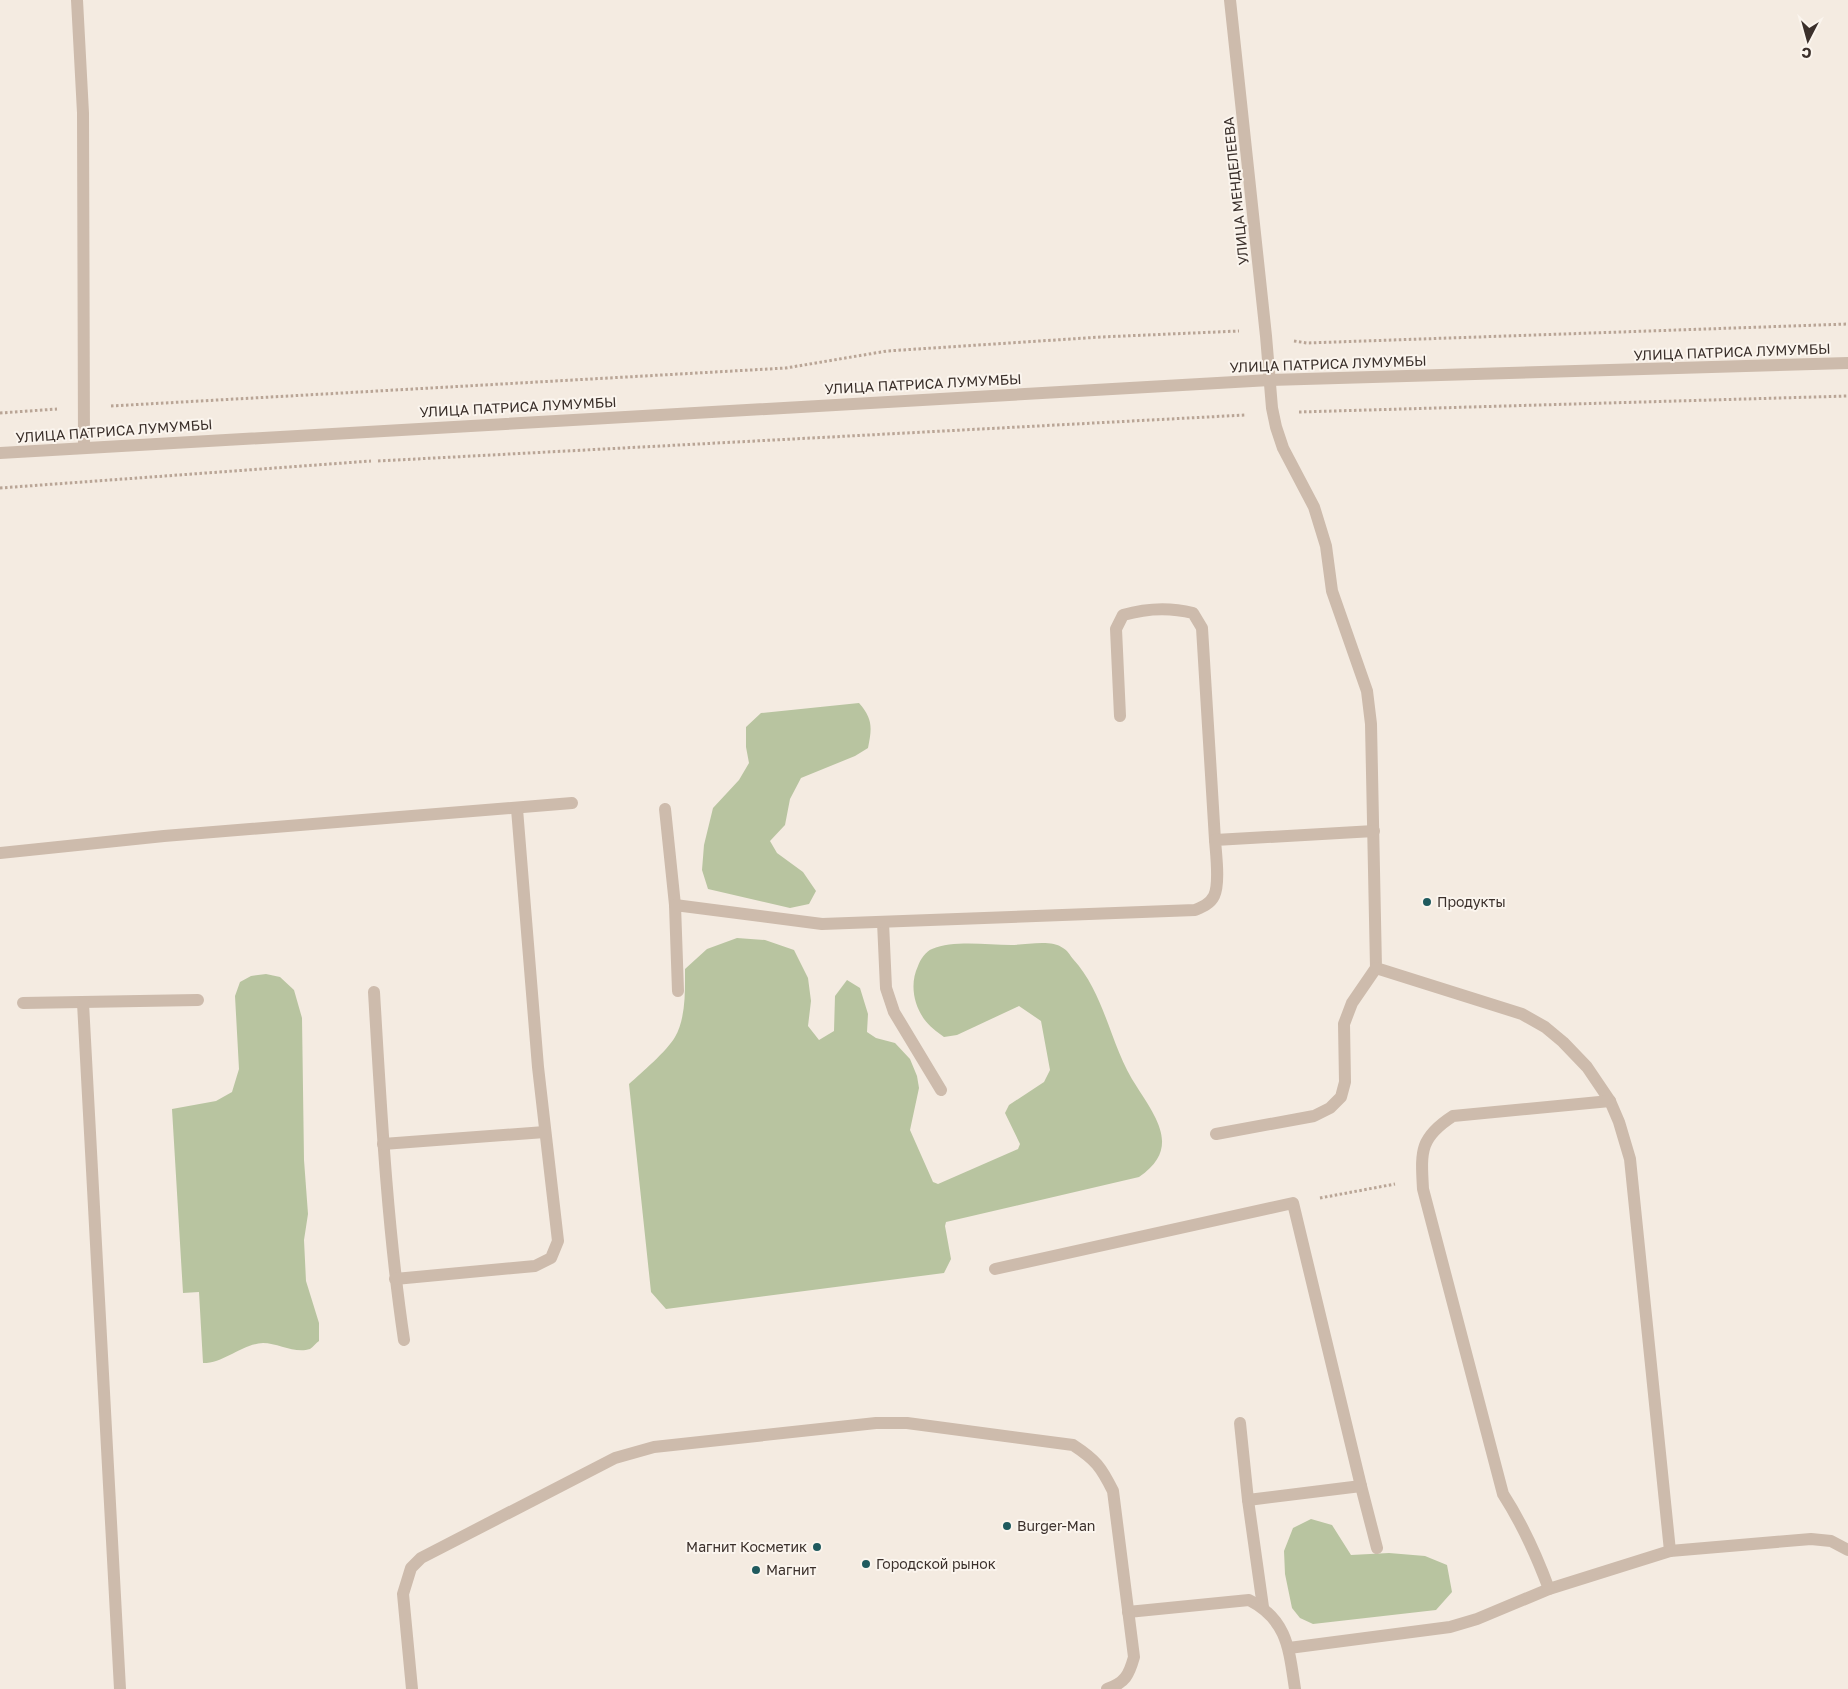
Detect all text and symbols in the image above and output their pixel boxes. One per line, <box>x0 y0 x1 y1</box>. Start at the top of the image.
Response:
north arrow <box>1783 15 1833 65</box>
text: С <box>1801 44 1812 62</box>
street label: УЛИЦА МЕНДЕЛЕЕВА <box>1219 116 1252 266</box>
street label: УЛИЦА ПАТРИСА ЛУМУМБЫ <box>1633 340 1831 363</box>
street label: УЛИЦА ПАТРИСА ЛУМУМБЫ <box>1229 352 1427 375</box>
street label: УЛИЦА ПАТРИСА ЛУМУМБЫ <box>824 370 1022 397</box>
street label: УЛИЦА ПАТРИСА ЛУМУМБЫ <box>419 393 617 420</box>
street label: УЛИЦА ПАТРИСА ЛУМУМБЫ <box>15 415 213 446</box>
place label: Продукты <box>1437 893 1506 910</box>
marker: Продукты <box>1421 896 1433 908</box>
place label: Burger-Man <box>1017 1517 1095 1534</box>
marker: Burger-Man <box>1001 1520 1013 1532</box>
place label: Магнит Косметик <box>686 1538 807 1555</box>
marker: Магнит Косметик <box>811 1541 823 1553</box>
place label: Городской рынок <box>876 1555 996 1572</box>
marker: Городской рынок <box>860 1558 872 1570</box>
place label: Магнит <box>766 1561 816 1578</box>
marker: Магнит <box>750 1564 762 1576</box>

